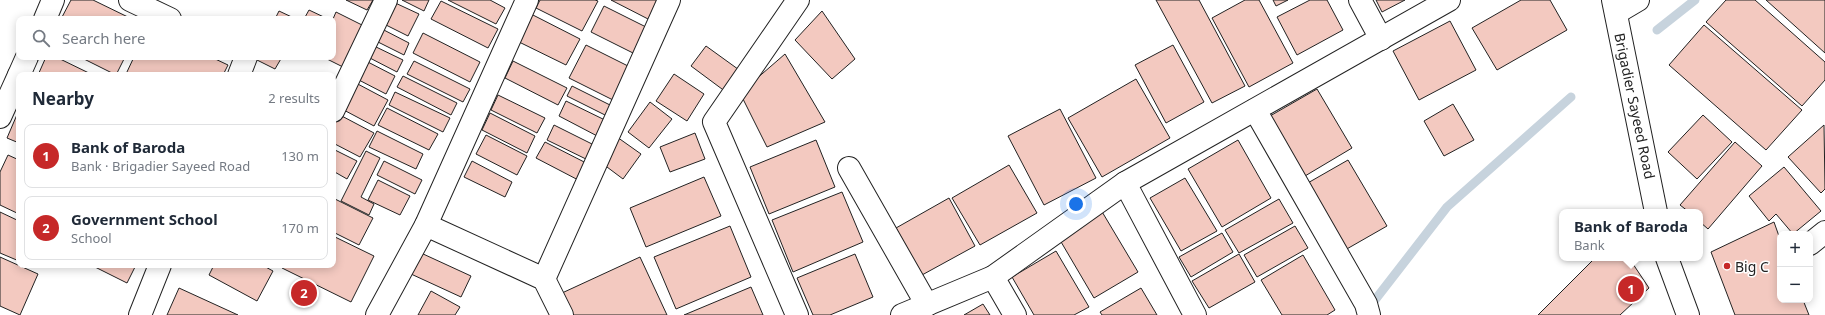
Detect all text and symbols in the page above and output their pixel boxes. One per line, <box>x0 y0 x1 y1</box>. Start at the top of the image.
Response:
search box <box>16 16 336 60</box>
icon: search <box>30 27 52 49</box>
text: Search here <box>62 28 145 48</box>
street label: Brigadier Sayeed Road <box>1610 31 1660 181</box>
text: Nearby <box>32 87 94 110</box>
text: 2 results <box>268 89 320 107</box>
text: Bank of Baroda <box>71 137 185 157</box>
text: 1 <box>42 147 50 165</box>
text: 130 m <box>281 147 319 165</box>
text: Bank · Brigadier Sayeed Road <box>71 157 250 175</box>
your location <box>1066 194 1086 214</box>
text: Government School <box>71 209 218 229</box>
popup <box>1559 209 1703 261</box>
text: Bank of Baroda <box>1574 216 1688 236</box>
text: 2 <box>42 219 50 237</box>
text: 170 m <box>281 219 319 237</box>
text: School <box>71 229 112 247</box>
map controls <box>1777 231 1813 303</box>
button: + <box>1777 231 1813 267</box>
text: Bank <box>1574 236 1605 254</box>
place label: Big C <box>1735 257 1769 276</box>
marker: Big C <box>1722 261 1732 271</box>
button: − <box>1777 267 1813 303</box>
pin: 1 <box>1618 274 1644 304</box>
pin: 2 <box>291 278 317 308</box>

